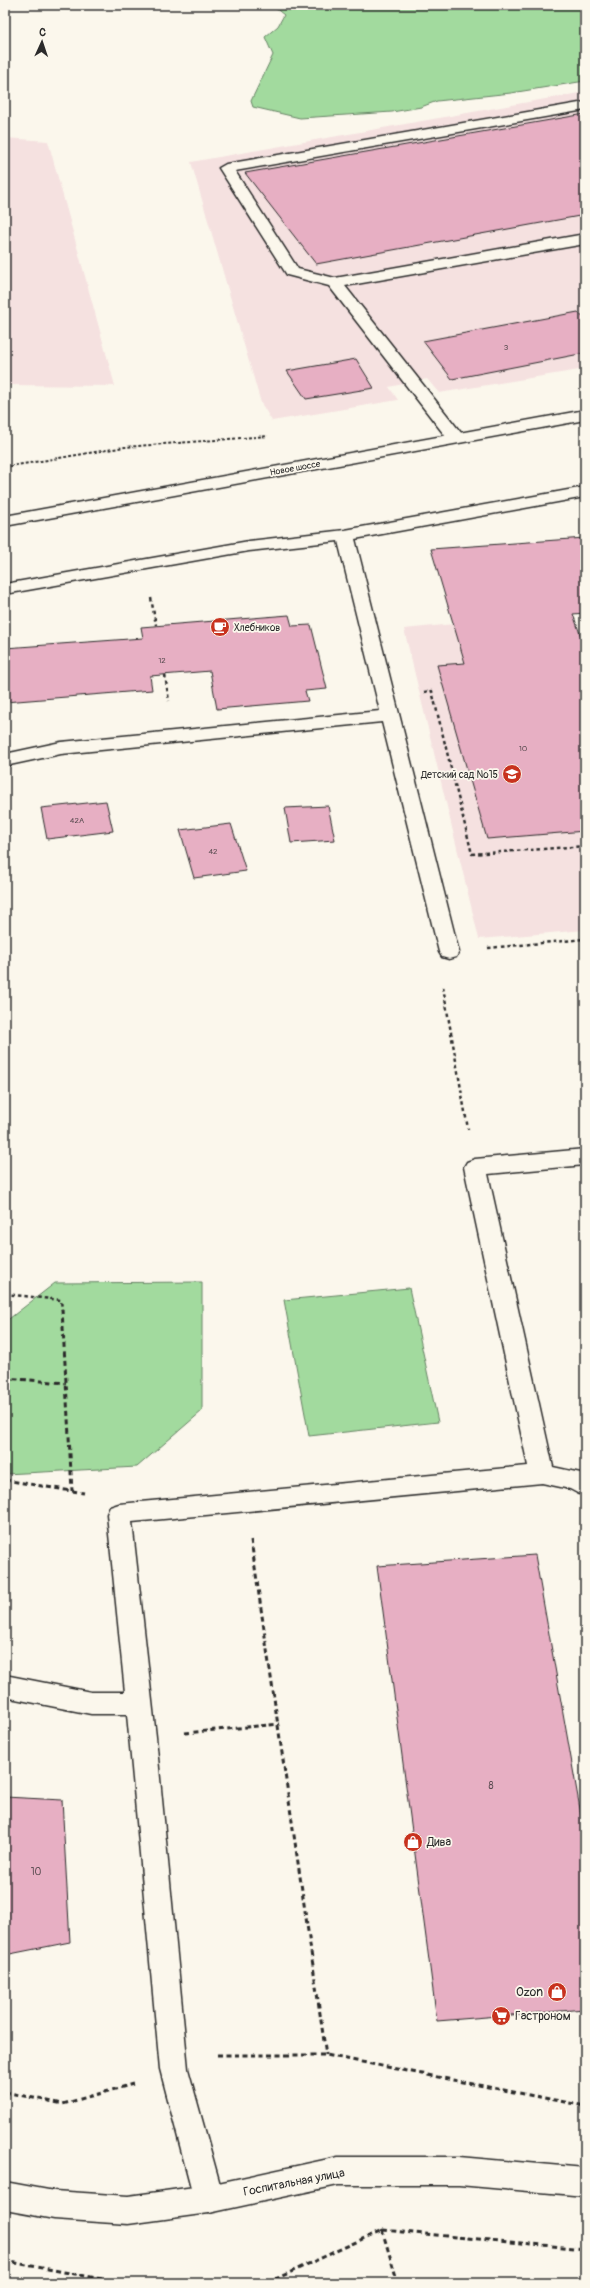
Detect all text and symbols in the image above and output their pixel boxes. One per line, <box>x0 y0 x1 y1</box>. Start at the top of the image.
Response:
north arrow <box>22 22 62 62</box>
text: С <box>39 26 46 39</box>
house number: 3 <box>504 343 509 352</box>
street label: Новое шоссе <box>269 459 322 478</box>
cafe icon: Хлебников <box>209 616 231 638</box>
place label: Хлебников <box>234 622 280 634</box>
house number: 12 <box>158 656 166 665</box>
house number: 10 <box>519 744 528 753</box>
school or university icon: Детский сад №15 <box>501 763 523 785</box>
place label: Детский сад №15 <box>420 769 498 781</box>
house number: 42А <box>70 816 84 825</box>
house number: 42 <box>208 847 218 856</box>
house number: 8 <box>488 1780 494 1792</box>
shop icon: Дива <box>402 1831 424 1853</box>
place label: Дива <box>426 1835 451 1850</box>
house number: 10 <box>31 1866 42 1878</box>
shop icon: Ozon <box>546 1981 568 2003</box>
place label: Ozon <box>516 1985 543 2000</box>
supermarket icon: Гастроном <box>490 2005 512 2027</box>
place label: Гастроном <box>515 2009 571 2024</box>
street label: Госпитальная улица <box>242 2165 346 2200</box>

